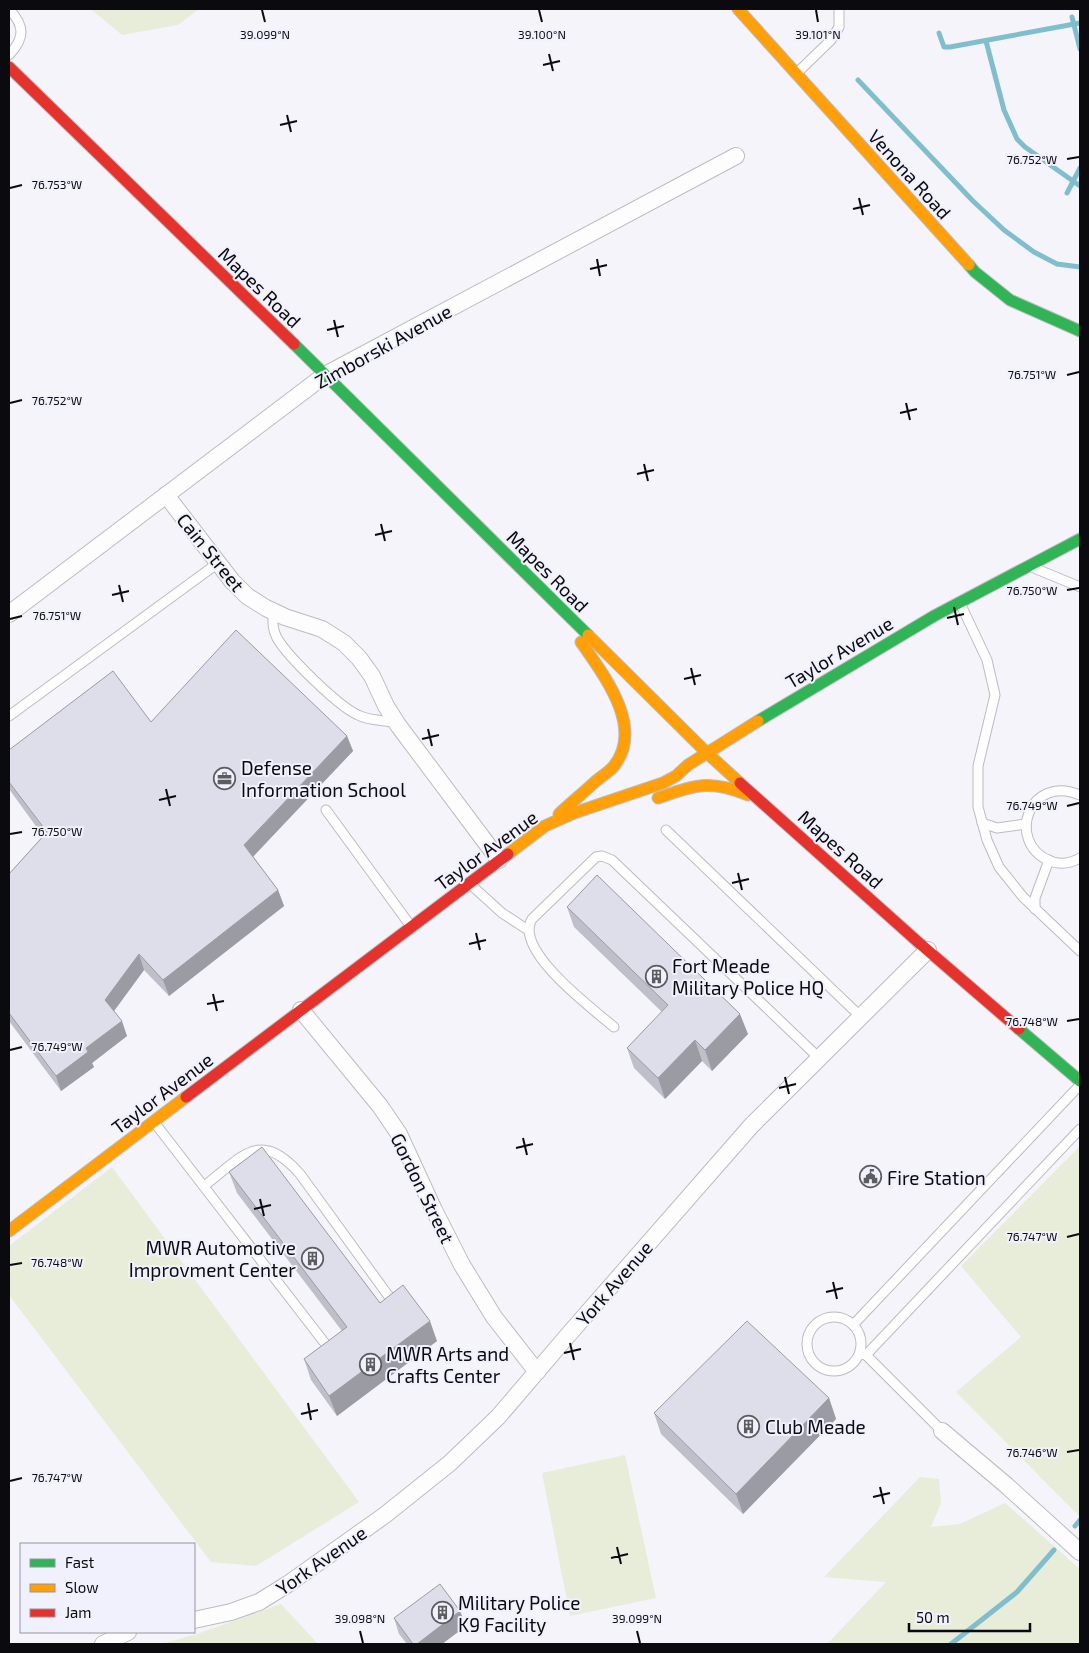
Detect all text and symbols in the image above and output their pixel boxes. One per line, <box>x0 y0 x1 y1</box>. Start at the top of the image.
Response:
text: 39.099°N <box>240 27 290 41</box>
text: 39.100°N <box>518 27 566 41</box>
text: 39.101°N <box>795 27 841 41</box>
street label: Venona Road <box>864 125 956 223</box>
text: 76.752°W <box>1007 152 1057 166</box>
text: 76.753°W <box>32 177 82 191</box>
street label: Mapes Road <box>214 242 306 332</box>
street label: Zimborski Avenue <box>311 299 455 393</box>
text: 76.751°W <box>1008 367 1056 381</box>
text: 76.752°W <box>32 393 82 407</box>
street label: Cain Street <box>172 508 250 596</box>
street label: Mapes Road <box>502 525 594 617</box>
text: 76.750°W <box>1007 583 1057 597</box>
text: 76.751°W <box>33 608 81 622</box>
street label: Taylor Avenue <box>781 611 897 693</box>
place label: Defense Information School <box>241 756 406 801</box>
office icon: Defense Information School <box>213 766 237 790</box>
text: 76.749°W <box>1006 798 1058 812</box>
street label: Taylor Avenue <box>430 805 542 895</box>
street label: Mapes Road <box>794 805 888 893</box>
text: 76.750°W <box>32 824 82 838</box>
place label: Fort Meade Military Police HQ <box>672 954 824 999</box>
building icon: Fort Meade Military Police HQ <box>644 964 668 988</box>
text: 76.748°W <box>1006 1014 1058 1028</box>
text: 76.749°W <box>31 1039 83 1053</box>
street label: Taylor Avenue <box>107 1047 217 1139</box>
street label: Gordon Street <box>386 1129 460 1247</box>
public building icon: Fire Station <box>859 1165 883 1189</box>
place label: Fire Station <box>887 1166 986 1189</box>
text: 76.747°W <box>1007 1229 1057 1243</box>
place label: MWR Automotive Improvment Center <box>129 1236 296 1281</box>
street label: York Avenue <box>571 1236 657 1330</box>
building icon: MWR Automotive Improvment Center <box>300 1246 324 1270</box>
text: 76.748°W <box>31 1255 83 1269</box>
place label: MWR Arts and Crafts Center <box>386 1342 509 1387</box>
building icon: MWR Arts and Crafts Center <box>358 1352 382 1376</box>
building icon: Club Meade <box>737 1414 761 1438</box>
place label: Club Meade <box>765 1415 866 1438</box>
text: 76.746°W <box>1006 1445 1058 1459</box>
text: 76.747°W <box>32 1470 82 1484</box>
street label: York Avenue <box>271 1520 371 1600</box>
legend <box>20 1543 195 1633</box>
text: Fast <box>65 1553 95 1571</box>
text: Slow <box>65 1578 99 1596</box>
place label: Military Police K9 Facility <box>458 1591 580 1636</box>
scale bar <box>909 1600 1030 1632</box>
building icon: Military Police K9 Facility <box>430 1601 454 1625</box>
text: Jam <box>65 1603 91 1621</box>
text: 50 m <box>916 1608 950 1626</box>
text: 39.098°N <box>335 1611 385 1625</box>
text: 39.099°N <box>612 1611 662 1625</box>

